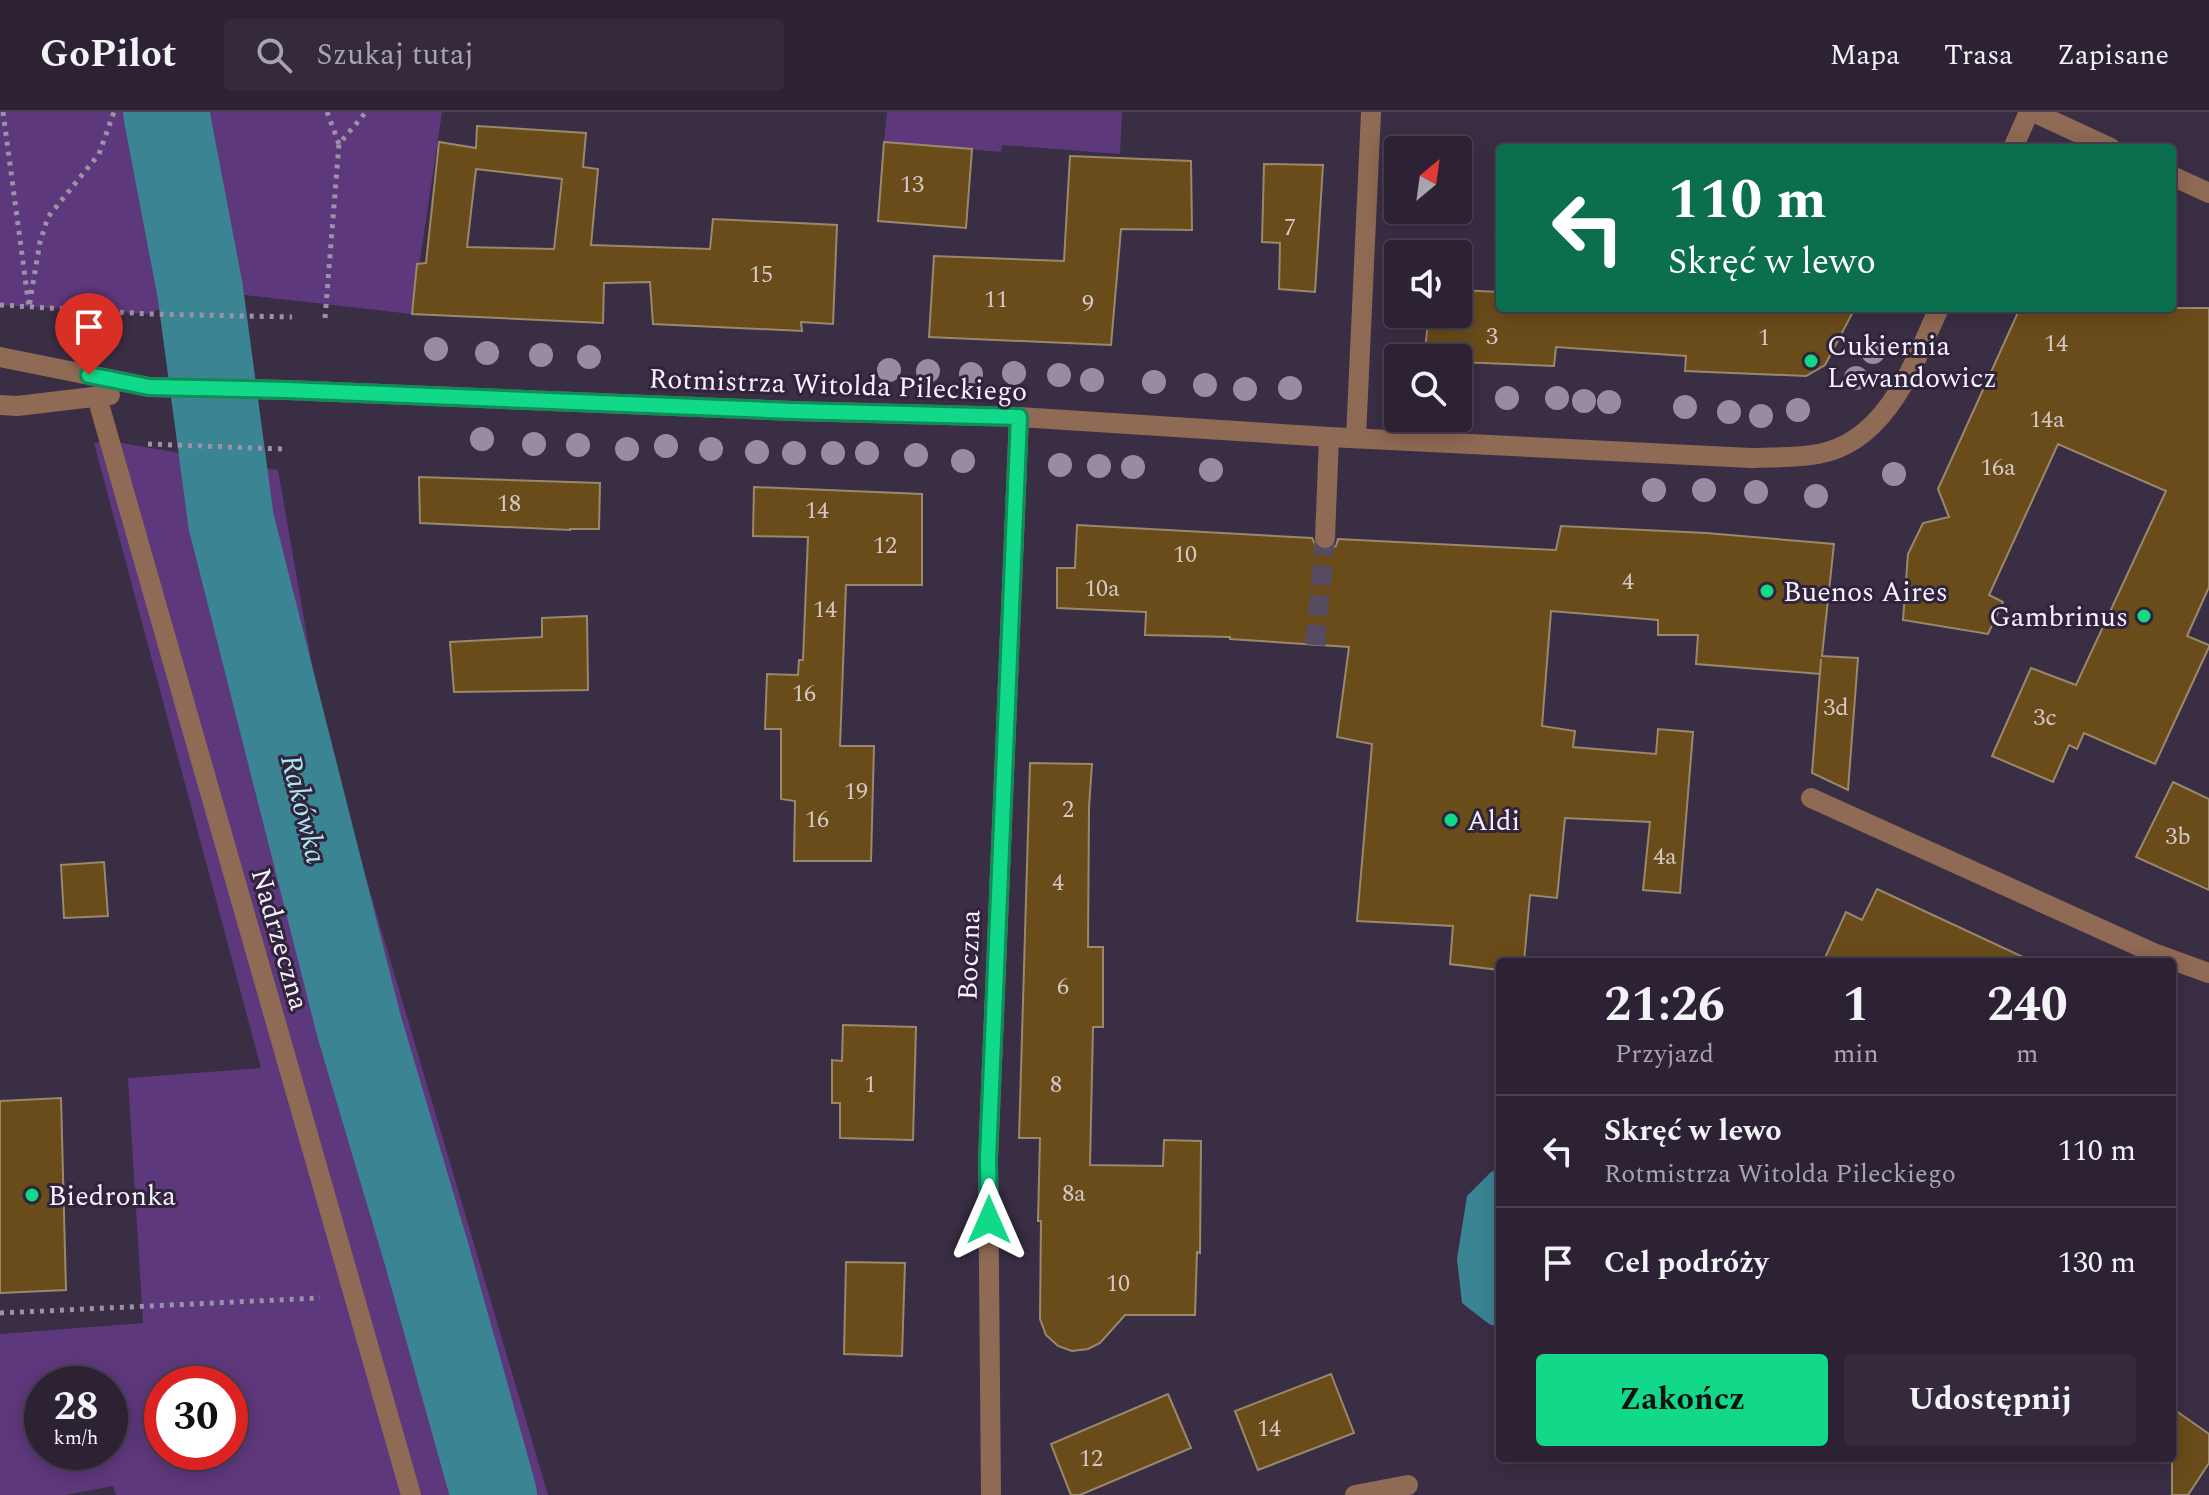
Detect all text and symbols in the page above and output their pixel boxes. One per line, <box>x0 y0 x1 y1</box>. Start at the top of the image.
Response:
search box <box>224 19 784 91</box>
text: GoPilot <box>40 26 176 84</box>
text: Szukaj tutaj <box>316 32 474 78</box>
icon: search <box>252 33 296 77</box>
text: Mapa <box>1830 34 1900 77</box>
text: Trasa <box>1944 34 2013 77</box>
text: Zapisane <box>2057 34 2169 77</box>
north arrow <box>1384 136 1472 224</box>
map controls <box>1384 136 1472 432</box>
text: 110 m <box>1668 158 1827 243</box>
house number: 13 <box>900 167 924 203</box>
icon: left <box>1536 176 1640 280</box>
house number: 7 <box>1284 210 1296 246</box>
text: Skręć w lewo <box>1668 235 1876 290</box>
button: sound <box>1384 240 1472 328</box>
house number: 15 <box>749 257 773 293</box>
house number: 11 <box>984 282 1008 318</box>
house number: 9 <box>1082 286 1094 322</box>
pin <box>55 293 123 375</box>
icon: arrive <box>67 305 111 349</box>
house number: 3 <box>1486 319 1498 355</box>
house number: 1 <box>1758 320 1770 356</box>
place label: Cukiernia Lewandowicz <box>1827 325 1997 400</box>
house number: 14 <box>2044 326 2068 362</box>
button: search <box>1384 344 1472 432</box>
marker: Cukiernia Lewandowicz <box>1802 352 1820 370</box>
street label: Rotmistrza Witolda Pileckiego <box>648 357 1028 414</box>
house number: 14a <box>2029 402 2065 438</box>
house number: 16a <box>1980 450 2016 486</box>
house number: 18 <box>497 486 521 522</box>
house number: 14 <box>805 493 829 529</box>
house number: 12 <box>873 528 897 564</box>
house number: 10 <box>1173 537 1197 573</box>
house number: 4 <box>1622 564 1634 600</box>
house number: 10a <box>1084 571 1120 607</box>
place label: Buenos Aires <box>1783 571 1948 614</box>
marker: Buenos Aires <box>1758 582 1776 600</box>
house number: 14 <box>813 592 837 628</box>
place label: Gambrinus <box>1989 596 2128 639</box>
marker: Gambrinus <box>2135 607 2153 625</box>
house number: 16 <box>792 676 816 712</box>
house number: 3d <box>1823 690 1849 726</box>
house number: 3c <box>2033 700 2057 736</box>
water label: Rakówka <box>267 750 339 869</box>
house number: 19 <box>844 774 868 810</box>
house number: 2 <box>1062 792 1074 828</box>
place label: Aldi <box>1467 800 1520 843</box>
house number: 16 <box>805 802 829 838</box>
marker: Aldi <box>1442 811 1460 829</box>
house number: 3b <box>2165 819 2191 855</box>
house number: 4a <box>1653 839 1677 875</box>
street label: Nadrzeczna <box>239 863 320 1016</box>
house number: 4 <box>1052 865 1064 901</box>
street label: Boczna <box>946 909 993 1001</box>
house number: 6 <box>1057 969 1069 1005</box>
text: 21:26 <box>1604 969 1725 1042</box>
text: 1 <box>1842 969 1869 1042</box>
text: 240 <box>1987 969 2068 1042</box>
text: Przyjazd <box>1615 1034 1714 1074</box>
text: min <box>1833 1034 1879 1074</box>
text: m <box>2016 1034 2038 1074</box>
house number: 1 <box>864 1067 876 1103</box>
house number: 8 <box>1050 1067 1062 1103</box>
text: Skręć w lewo <box>1604 1108 1782 1154</box>
text: 110 m <box>2058 1128 2136 1174</box>
icon: left <box>1536 1129 1580 1173</box>
text: Rotmistrza Witolda Pileckiego <box>1604 1154 1956 1194</box>
place label: Biedronka <box>48 1175 176 1218</box>
house number: 8a <box>1062 1176 1086 1212</box>
position arrow <box>947 1178 1031 1262</box>
marker: Biedronka <box>23 1186 41 1204</box>
text: Cel podróży <box>1604 1240 1768 1286</box>
text: 130 m <box>2058 1240 2136 1286</box>
icon: arrive <box>1536 1241 1580 1285</box>
house number: 10 <box>1106 1266 1130 1302</box>
button: Zakończ <box>1536 1354 1828 1446</box>
button: Udostępnij <box>1844 1354 2136 1446</box>
speed limit sign: 30 <box>144 1366 248 1470</box>
text: 28 <box>54 1377 98 1438</box>
house number: 14 <box>1257 1411 1281 1447</box>
text: km/h <box>54 1423 99 1453</box>
house number: 12 <box>1079 1441 1103 1477</box>

